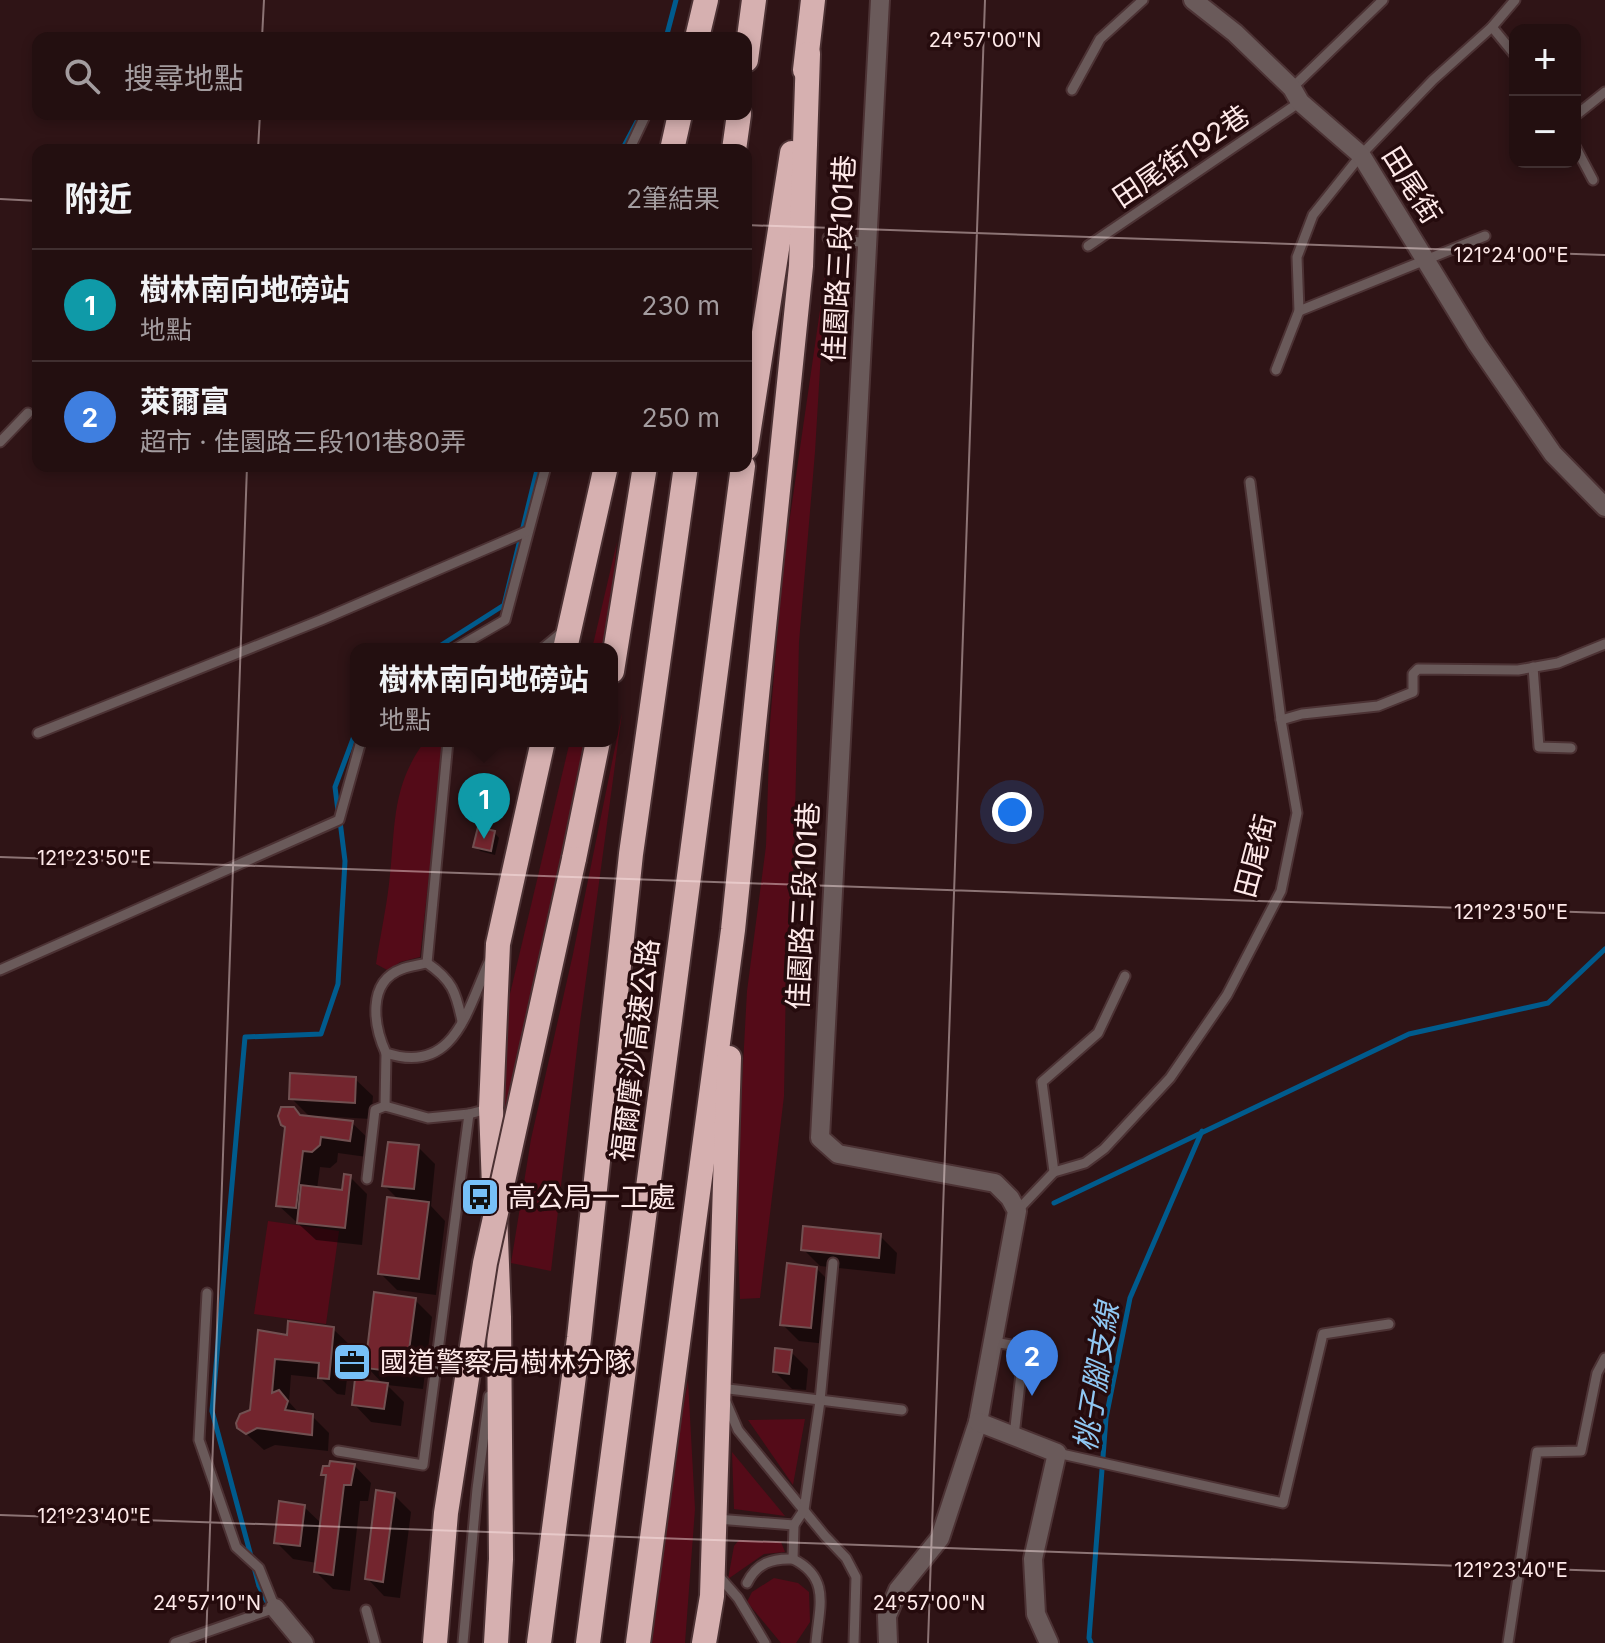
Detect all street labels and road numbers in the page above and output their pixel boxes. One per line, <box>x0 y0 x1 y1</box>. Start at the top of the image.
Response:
street label: 田尾街192巷 <box>1106 98 1256 214</box>
street label: 田尾街 <box>1375 140 1449 230</box>
street label: 佳園路三段101巷 <box>817 154 861 364</box>
street label: 佳園路三段101巷 <box>781 801 825 1011</box>
street label: 田尾街 <box>1228 811 1282 901</box>
street label: 福爾摩沙高速公路 <box>604 937 666 1163</box>

